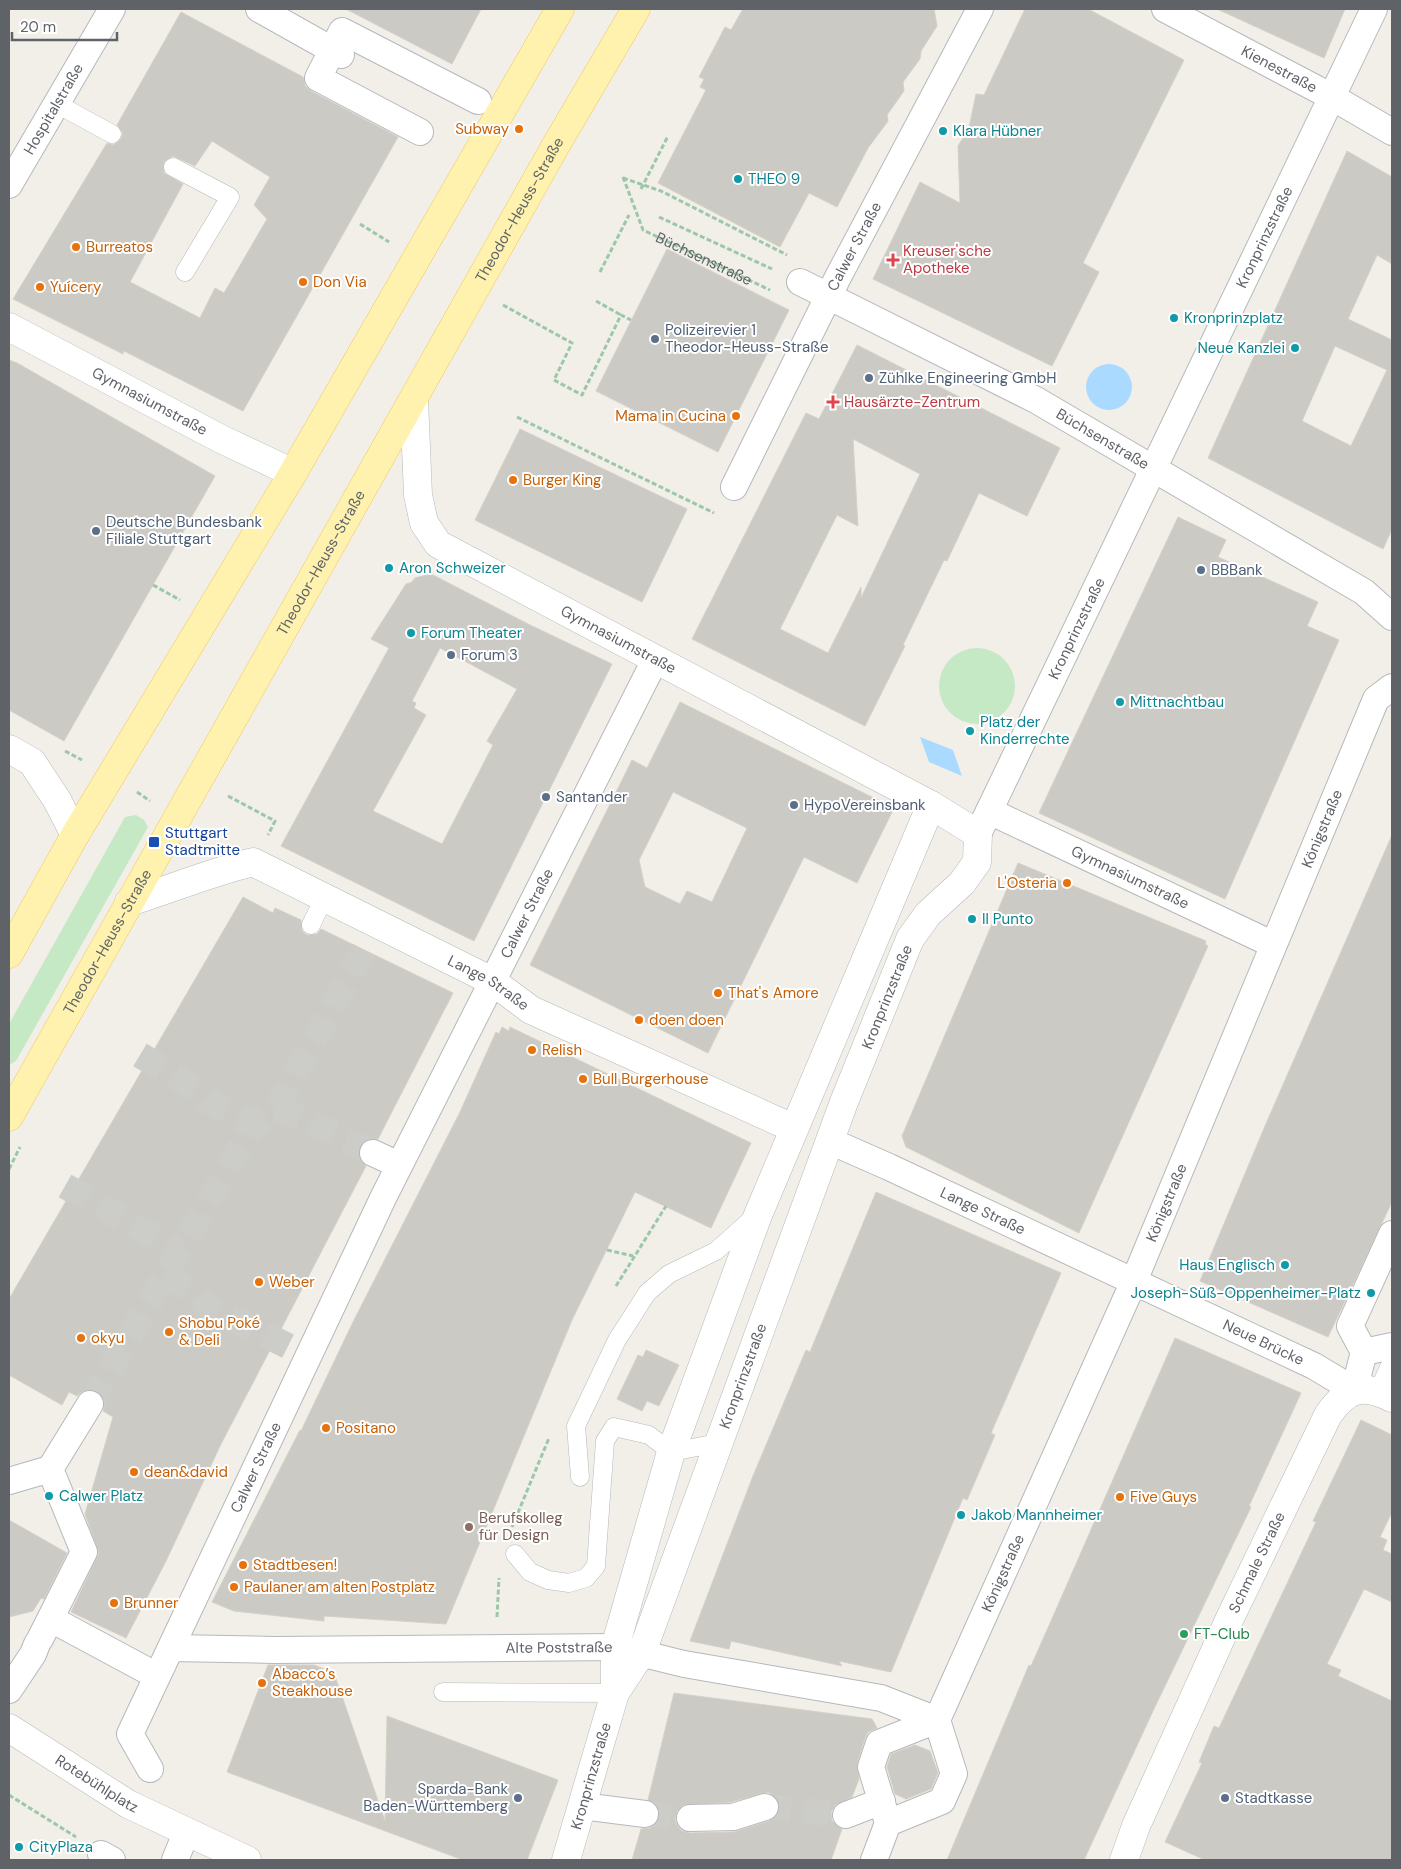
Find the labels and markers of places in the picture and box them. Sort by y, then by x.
place label: Subway [455,119,510,139]
place label: Klara Hübner [953,121,1042,141]
marker: Subway [513,123,525,135]
marker: Klara Hübner [937,125,949,137]
place label: THEO 9 [748,169,800,189]
marker: THEO 9 [732,173,744,185]
place label: Burreatos [86,237,153,257]
marker: Burreatos [70,241,82,253]
place label: Kreuser'sche Apotheke [903,241,991,278]
marker: Kreuser'sche Apotheke [887,254,899,266]
place label: Don Via [313,272,367,292]
marker: Don Via [297,276,309,288]
place label: Yuícery [50,277,102,297]
marker: Yuícery [34,281,46,293]
place label: Kronprinzplatz [1184,308,1283,328]
marker: Kronprinzplatz [1168,312,1180,324]
place label: Polizeirevier 1 Theodor-Heuss-Straße [665,320,828,357]
marker: Polizeirevier 1 Theodor-Heuss-Straße [649,333,661,345]
place label: Neue Kanzlei [1197,338,1285,358]
marker: Neue Kanzlei [1289,342,1301,354]
place label: Zühlke Engineering GmbH [879,368,1056,388]
marker: Zühlke Engineering GmbH [863,372,875,384]
place label: Hausärzte-Zentrum [844,392,980,412]
marker: Hausärzte-Zentrum [826,395,840,409]
place label: Mama in Cucina [615,406,726,426]
marker: Mama in Cucina [730,410,742,422]
place label: Burger King [523,470,601,490]
marker: Burger King [507,474,519,486]
place label: Deutsche Bundesbank Filiale Stuttgart [106,512,262,549]
marker: Deutsche Bundesbank Filiale Stuttgart [90,525,102,537]
place label: Aron Schweizer [399,558,506,578]
place label: BBBank [1211,560,1263,580]
marker: Aron Schweizer [383,562,395,574]
marker: BBBank [1195,564,1207,576]
place label: Forum Theater [421,623,523,643]
marker: Forum Theater [405,627,417,639]
place label: Forum 3 [461,645,518,665]
marker: Forum 3 [445,649,457,661]
place label: Mittnachtbau [1130,692,1224,712]
marker: Mittnachtbau [1114,696,1126,708]
place label: Platz der Kinderrechte [980,712,1070,749]
marker: Platz der Kinderrechte [964,725,976,737]
place label: Santander [556,787,628,807]
marker: Santander [540,791,552,803]
place label: HypoVereinsbank [804,795,926,815]
marker: HypoVereinsbank [788,799,800,811]
place label: Stuttgart Stadtmitte [165,823,240,860]
marker: Stuttgart Stadtmitte [147,835,161,849]
place label: L'Osteria [997,873,1057,893]
marker: L'Osteria [1061,877,1073,889]
place label: Il Punto [982,909,1033,929]
marker: Il Punto [966,913,978,925]
place label: That's Amore [728,983,819,1003]
marker: That's Amore [712,987,724,999]
place label: doen doen [649,1010,724,1030]
marker: doen doen [633,1014,645,1026]
place label: Relish [542,1040,582,1060]
marker: Relish [526,1044,538,1056]
place label: Bull Burgerhouse [593,1069,709,1089]
marker: Bull Burgerhouse [577,1073,589,1085]
place label: Haus Englisch [1179,1255,1275,1275]
marker: Haus Englisch [1279,1259,1291,1271]
place label: Weber [269,1272,315,1292]
marker: Weber [253,1276,265,1288]
place label: Joseph-Süß-Oppenheimer-Platz [1131,1283,1361,1303]
marker: Joseph-Süß-Oppenheimer-Platz [1365,1287,1377,1299]
place label: Shobu Poké & Deli [179,1313,260,1350]
marker: Shobu Poké & Deli [163,1326,175,1338]
place label: okyu [91,1328,124,1348]
marker: okyu [75,1332,87,1344]
place label: Positano [336,1418,396,1438]
marker: Positano [320,1422,332,1434]
place label: dean&david [144,1462,228,1482]
marker: dean&david [128,1466,140,1478]
place label: Calwer Platz [59,1486,143,1506]
place label: Five Guys [1130,1487,1197,1507]
marker: Calwer Platz [43,1490,55,1502]
marker: Five Guys [1114,1491,1126,1503]
place label: Jakob Mannheimer [971,1505,1103,1525]
place label: Berufskolleg für Design [479,1508,563,1545]
marker: Jakob Mannheimer [955,1509,967,1521]
marker: Berufskolleg für Design [463,1521,475,1533]
place label: Stadtbesen! [253,1555,337,1575]
marker: Stadtbesen! [237,1559,249,1571]
place label: Paulaner am alten Postplatz [244,1577,435,1597]
marker: Paulaner am alten Postplatz [228,1581,240,1593]
place label: Brunner [124,1593,179,1613]
marker: Brunner [108,1597,120,1609]
place label: FT-Club [1194,1624,1250,1644]
marker: FT-Club [1178,1628,1190,1640]
place label: Abacco’s Steakhouse [272,1664,353,1701]
marker: Abacco’s Steakhouse [256,1677,268,1689]
place label: Sparda-Bank Baden-Württemberg [363,1779,508,1816]
place label: Stadtkasse [1235,1788,1312,1808]
marker: Sparda-Bank Baden-Württemberg [512,1792,524,1804]
marker: Stadtkasse [1219,1792,1231,1804]
place label: CityPlaza [29,1837,93,1857]
marker: CityPlaza [13,1841,25,1853]

